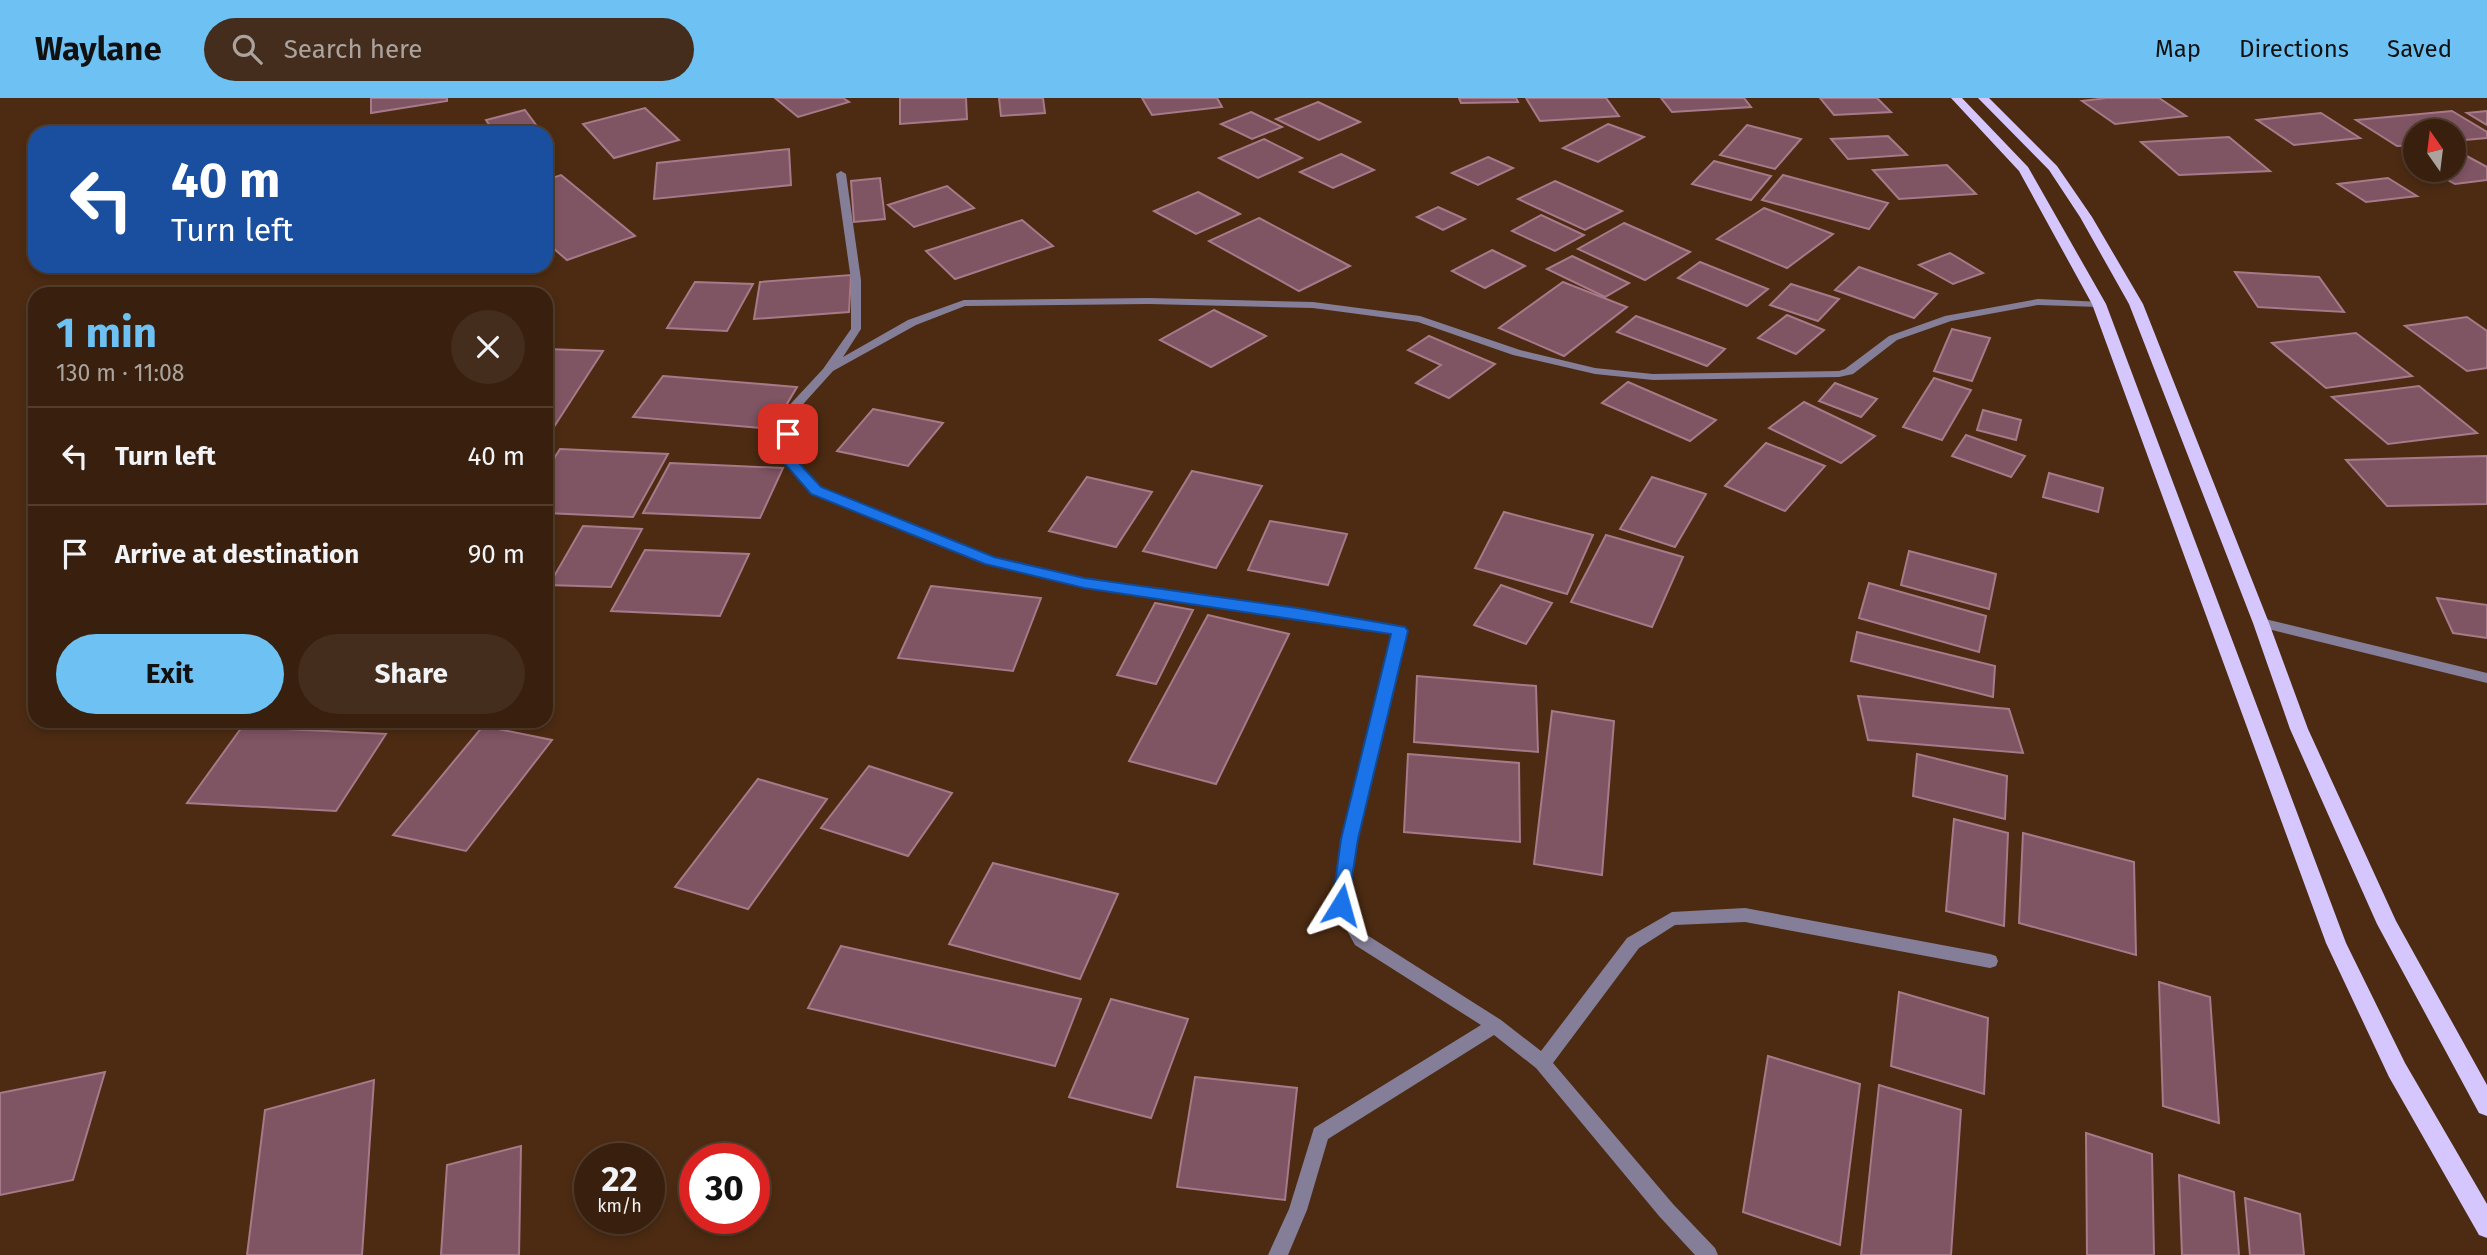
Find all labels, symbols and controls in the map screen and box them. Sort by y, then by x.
search box [204,18,694,81]
text: Waylane [35,29,162,69]
icon: search [228,30,266,68]
text: Search here [284,34,423,65]
text: Map [2155,35,2201,63]
text: Directions [2239,35,2349,63]
text: Saved [2387,35,2452,63]
north arrow [2403,119,2466,182]
map controls [2403,119,2466,182]
text: 40 m [171,151,280,210]
icon: left [56,154,147,245]
text: Turn left [171,211,293,249]
text: 1 min [56,308,157,358]
button: close [451,310,525,384]
text: 130 m · 11:08 [56,359,184,387]
pin [758,404,818,464]
icon: arrive [769,415,807,453]
icon: left [56,437,94,475]
text: Turn left [115,441,216,472]
text: 40 m [467,441,525,472]
icon: arrive [56,535,94,573]
text: Arrive at destination [115,539,359,570]
text: 90 m [468,539,525,570]
button: Exit [56,634,284,714]
button: Share [298,634,525,714]
position arrow [1304,868,1378,942]
speed limit sign: 30 [679,1143,770,1234]
text: 22 [601,1158,638,1200]
text: km/h [597,1195,642,1217]

